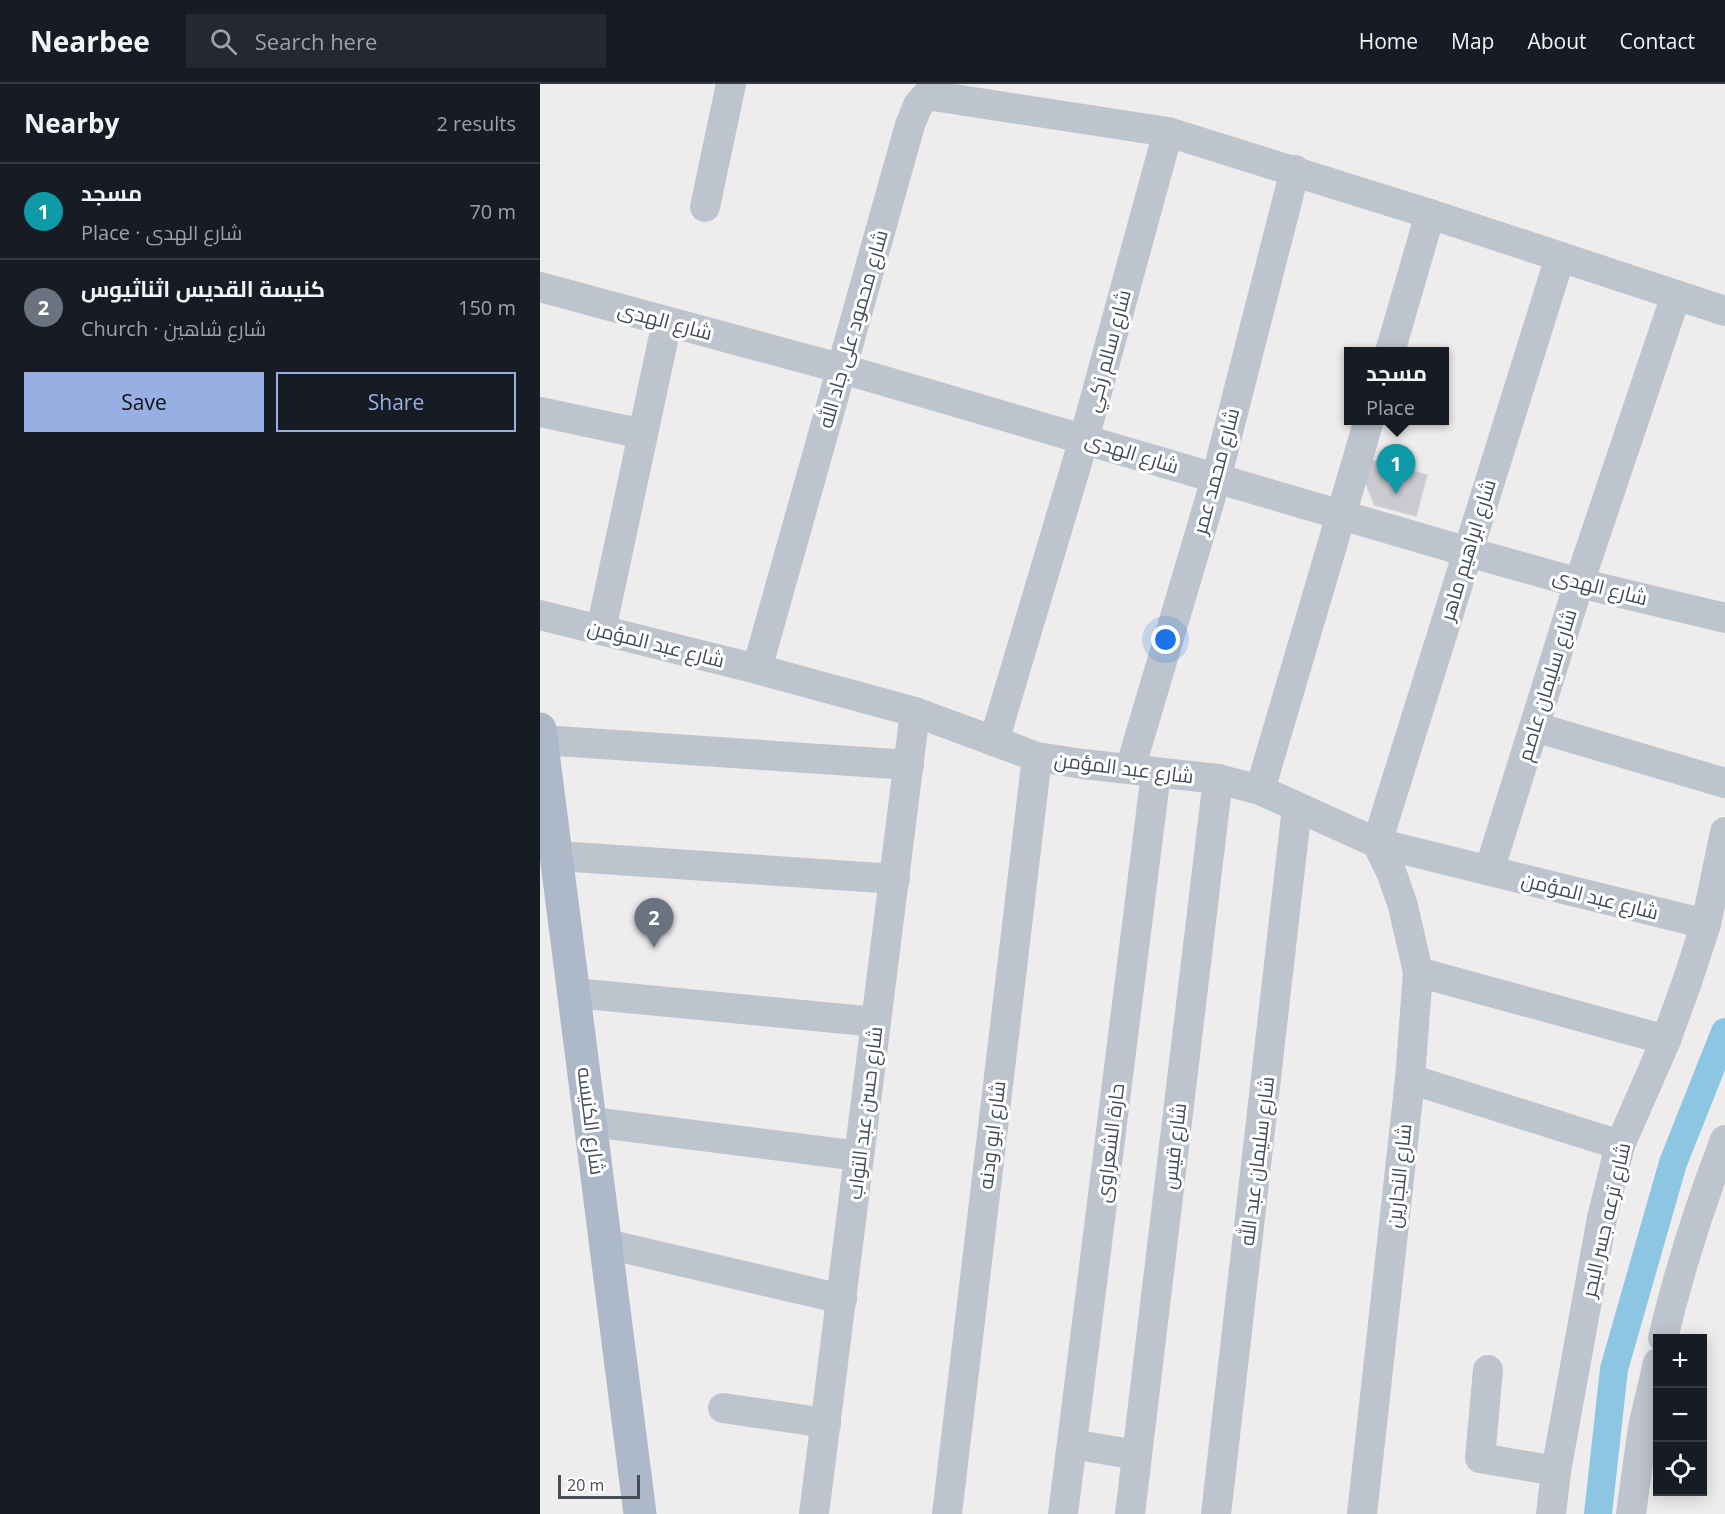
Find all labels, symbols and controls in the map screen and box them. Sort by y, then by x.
search box [186,14,606,68]
text: Nearbee [30,22,150,60]
icon: search [207,25,240,58]
text: Search here [255,26,377,56]
text: Home [1359,27,1418,55]
text: Map [1451,27,1494,55]
text: About [1527,27,1587,55]
text: Contact [1620,27,1695,55]
text: Nearby [24,105,119,141]
text: 2 results [436,110,516,137]
text: مسجد [81,177,142,207]
text: 1 [38,198,49,225]
text: 70 m [469,198,516,225]
text: Place · شارع الهدى [81,219,242,246]
street label: شارع محمود على جاد الله [811,227,895,431]
text: كنيسة القديس اثناثيوس [81,273,325,303]
street label: شارع سالم زكي [1078,287,1140,416]
text: 2 [38,294,49,321]
text: 150 m [458,294,516,321]
street label: شارع الهدى [615,295,715,347]
text: Church · شارع شاهين [81,315,266,342]
popup [1344,347,1449,425]
text: مسجد [1366,357,1427,387]
button: Save [24,372,264,432]
button: Share [276,372,516,432]
text: Place [1366,394,1415,421]
street label: شارع محمد عمر [1185,405,1246,538]
street label: شارع الهدى [1082,425,1182,481]
pin: 1 [1376,444,1416,494]
street label: شارع ابراهيم ماهر [1433,476,1503,625]
street label: شارع الهدى [1550,562,1650,612]
street label: شارع سليمان عاصم [1511,605,1583,765]
street label: شارع عبد المؤمن [585,613,727,675]
your location [1151,625,1180,654]
street label: شارع عبد المؤمن [1053,746,1195,790]
street label: شارع عبد المؤمن [1519,865,1661,927]
pin: 2 [634,898,674,948]
street label: شارع حسن عبد التواب [840,1025,890,1201]
street label: شارع الكنيسه [570,1065,612,1177]
street label: شارع سليمان عبد الله [1233,1075,1281,1247]
street label: شارع ابو ودنه [971,1079,1013,1191]
street label: حارة الشعراوى [1089,1082,1130,1204]
street label: شارع قيس [1155,1101,1193,1191]
street label: شارع النجارين [1380,1122,1418,1230]
street label: شارع ترعه جسر البحر [1574,1140,1637,1301]
map controls [1653,1334,1707,1496]
button: + [1653,1334,1707,1388]
button: − [1653,1388,1707,1442]
button: locate [1653,1442,1707,1496]
scale bar [558,1472,640,1500]
text: 20 m [567,1474,604,1496]

